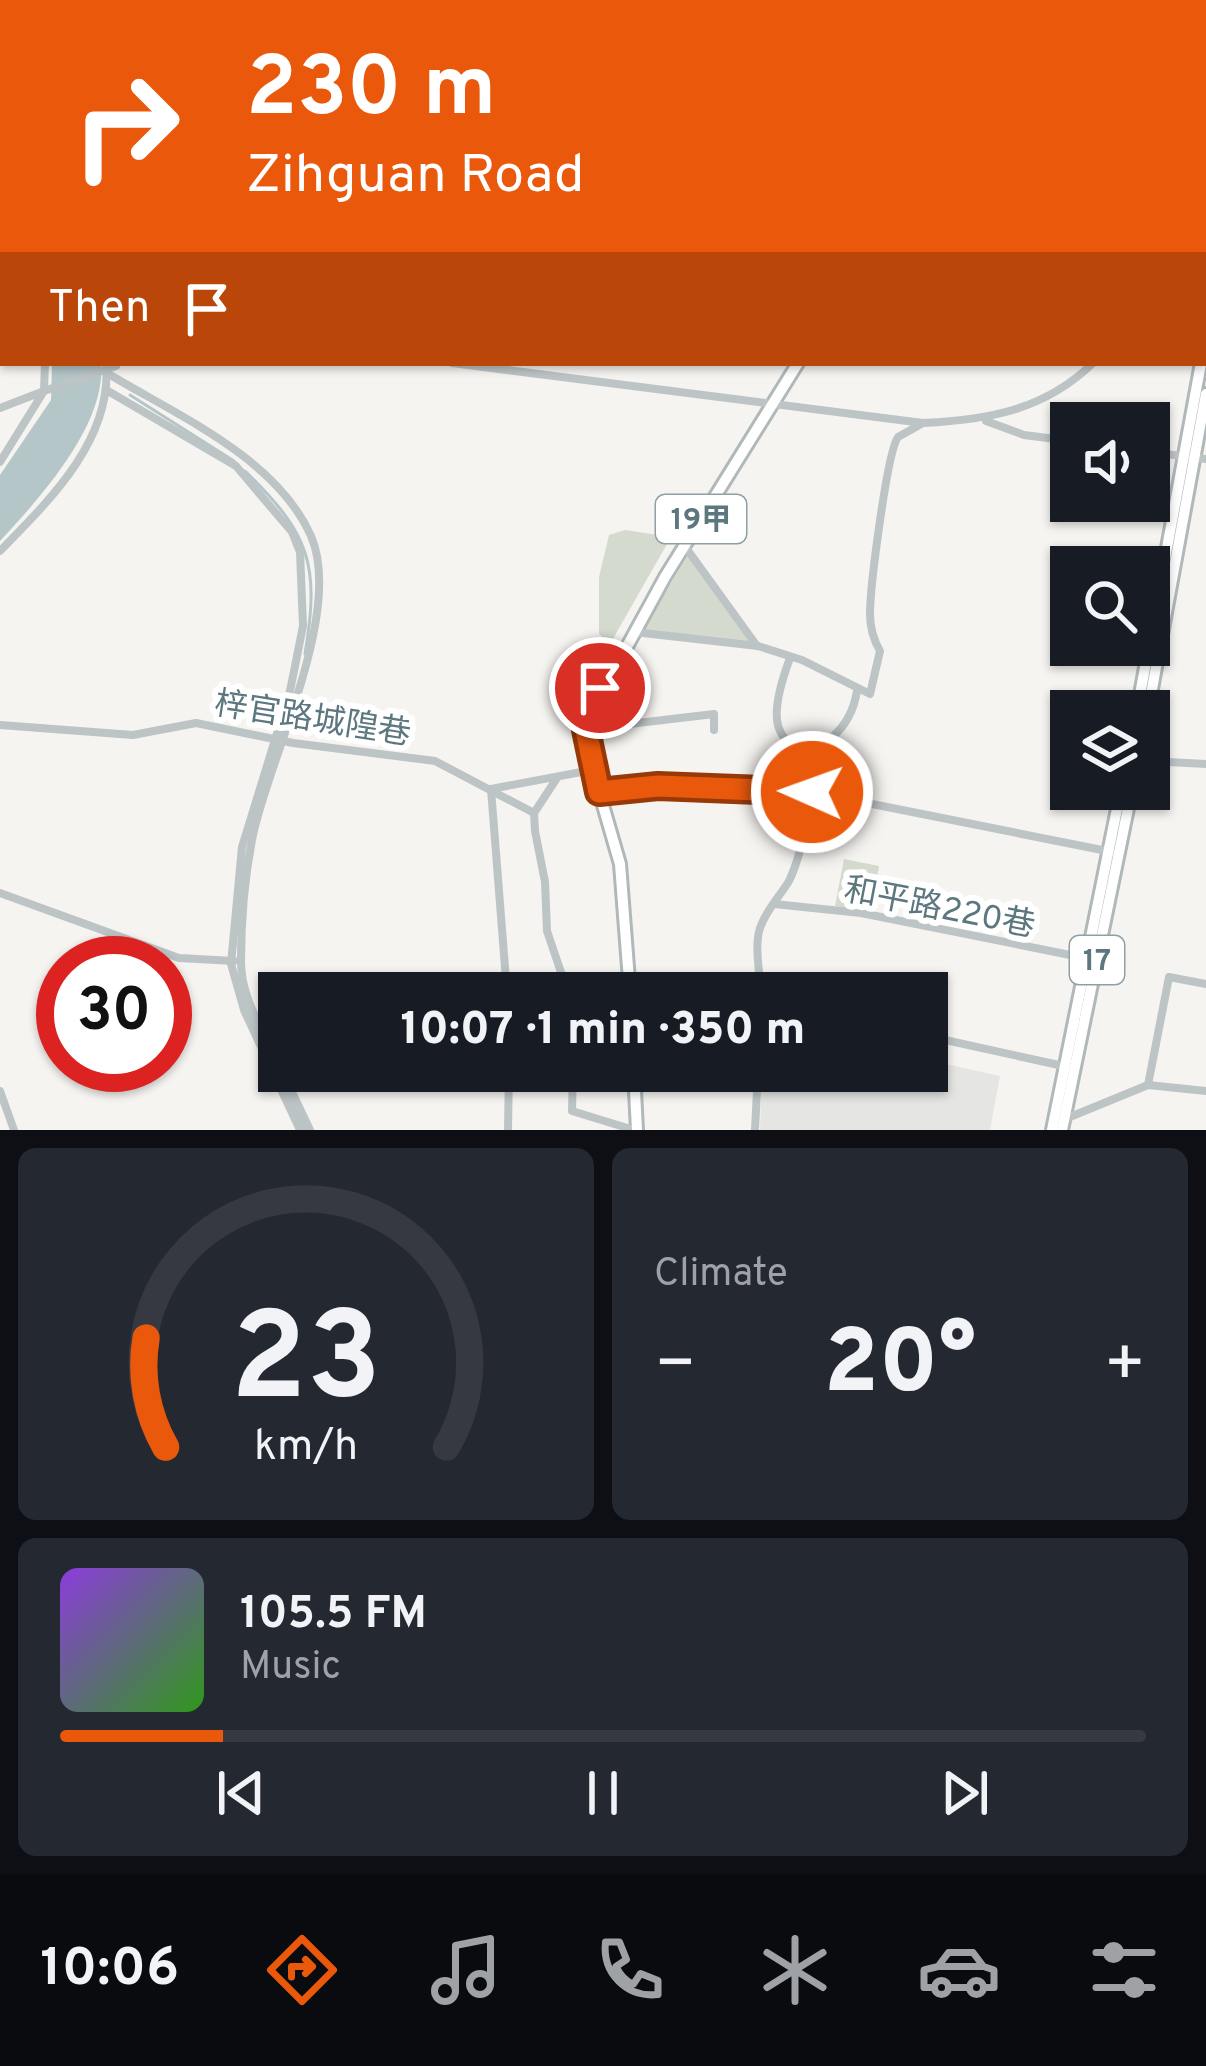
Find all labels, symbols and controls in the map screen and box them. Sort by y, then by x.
text: 230 m [246,39,496,145]
icon: right [48,48,204,204]
text: Zihguan Road [246,143,584,212]
icon: arrive [174,276,240,342]
text: Then [48,281,150,338]
map controls [1050,402,1170,810]
button: sound [1050,402,1170,522]
road number: 19甲 [656,495,746,543]
button: search [1050,546,1170,666]
pin [549,637,651,739]
icon: arrive [567,655,633,721]
street label: 梓官路城隍巷 [211,685,413,757]
button: layers [1050,690,1170,810]
position arrow [749,729,875,855]
street label: 和平路220巷 [840,871,1038,949]
speed limit sign: 30 [36,936,192,1092]
road number: 17 [1070,936,1124,984]
text: 10:07 · 1 min · 350 m [401,1003,805,1060]
text: Climate [654,1251,788,1300]
text: 23 [230,1286,382,1444]
text: 20° [824,1311,976,1424]
text: − [654,1326,697,1409]
text: + [1103,1326,1146,1409]
text: km/h [254,1421,358,1475]
text: 105.5 FM [240,1587,427,1644]
text: Music [240,1644,341,1693]
icon: previous [208,1760,274,1826]
icon: pause [570,1760,636,1826]
icon: next [932,1760,998,1826]
icon: directions [260,1928,344,2012]
icon: music [424,1928,508,2012]
icon: phone [588,1928,672,2012]
icon: climate [753,1928,837,2012]
icon: car [917,1928,1001,2012]
icon: filters [1082,1928,1166,2012]
text: 10:06 [40,1936,179,2005]

